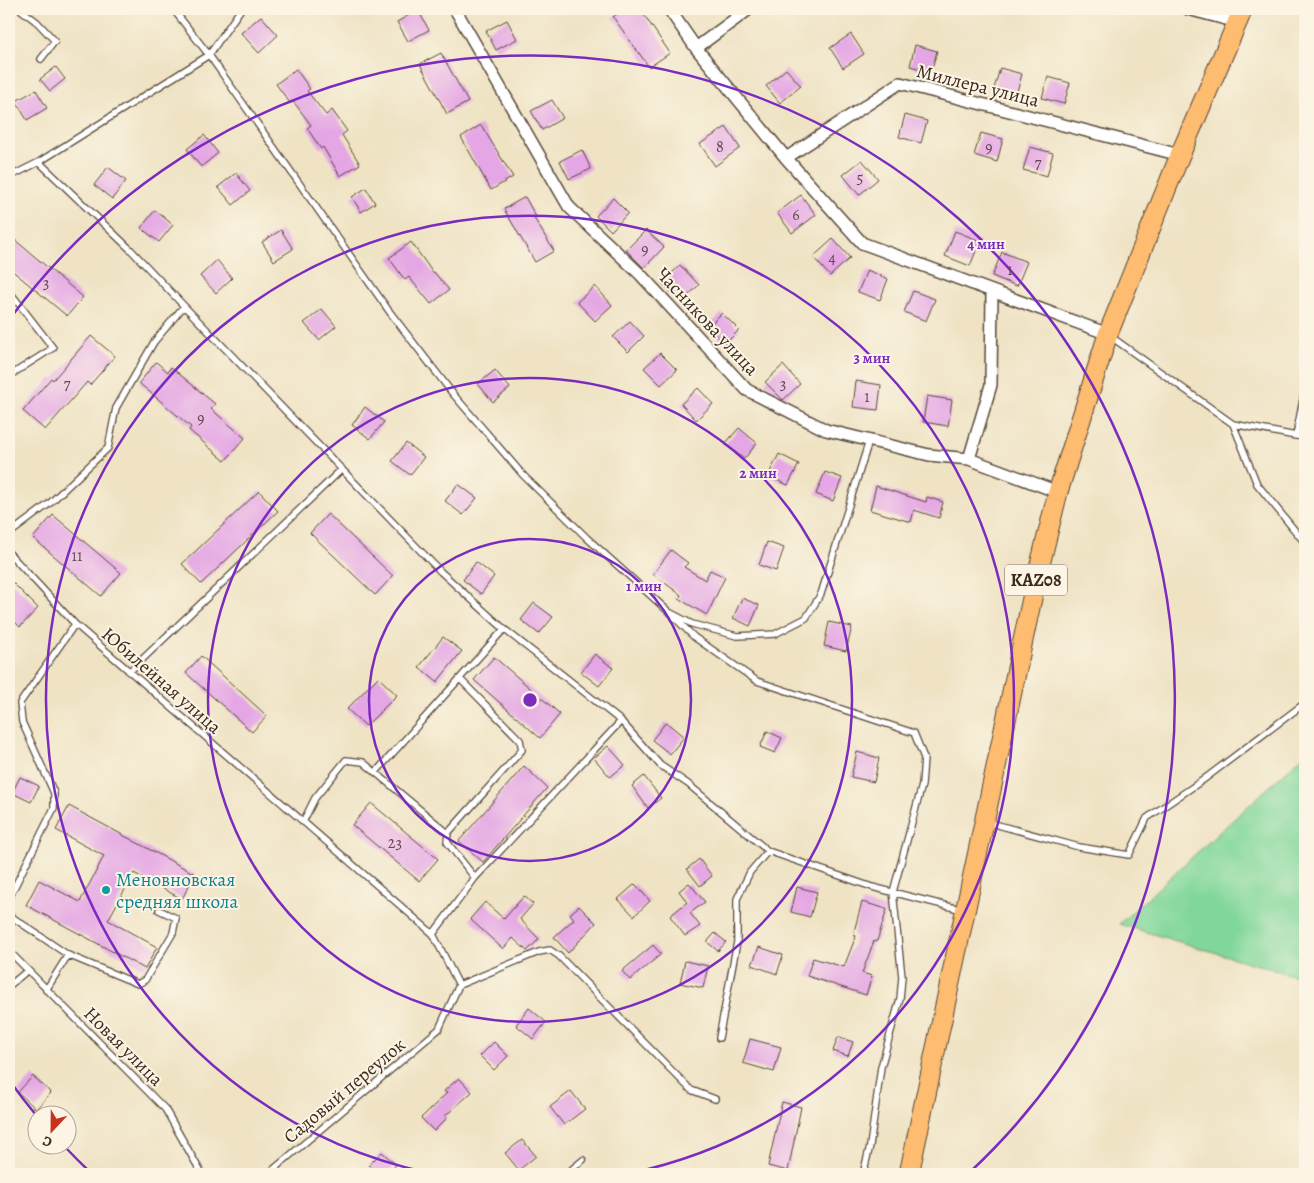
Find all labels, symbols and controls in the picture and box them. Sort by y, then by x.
street label: Миллера улица [914,58,1042,114]
house number: 8 [716,136,724,158]
house number: 9 [985,137,993,159]
house number: 7 [1035,152,1042,174]
house number: 5 [857,167,864,189]
house number: 6 [792,204,800,226]
text: 4 мин [967,234,1005,254]
house number: 9 [641,239,649,261]
house number: 4 [828,247,836,269]
house number: 1 [1007,259,1013,281]
street label: Часникова улица [650,262,764,382]
house number: 3 [43,272,49,294]
text: 3 мин [854,348,891,368]
house number: 7 [64,373,71,395]
house number: 3 [780,373,786,395]
house number: 1 [864,386,870,408]
house number: 9 [197,408,205,430]
text: 2 мин [739,463,777,483]
house number: 11 [72,545,83,567]
road number: KAZ08 [1005,564,1067,596]
text: 1 мин [626,576,662,596]
street label: Юбилейная улица [96,622,227,740]
centre of rings [521,691,539,709]
house number: 23 [388,832,402,854]
place label: Меновновская средняя школа [116,867,238,915]
marker: Меновновская средняя школа [100,884,112,896]
street label: Новая улица [78,1001,169,1092]
street label: Садовый переулок [278,1032,411,1150]
north arrow [28,1106,78,1156]
text: С [39,1131,55,1152]

